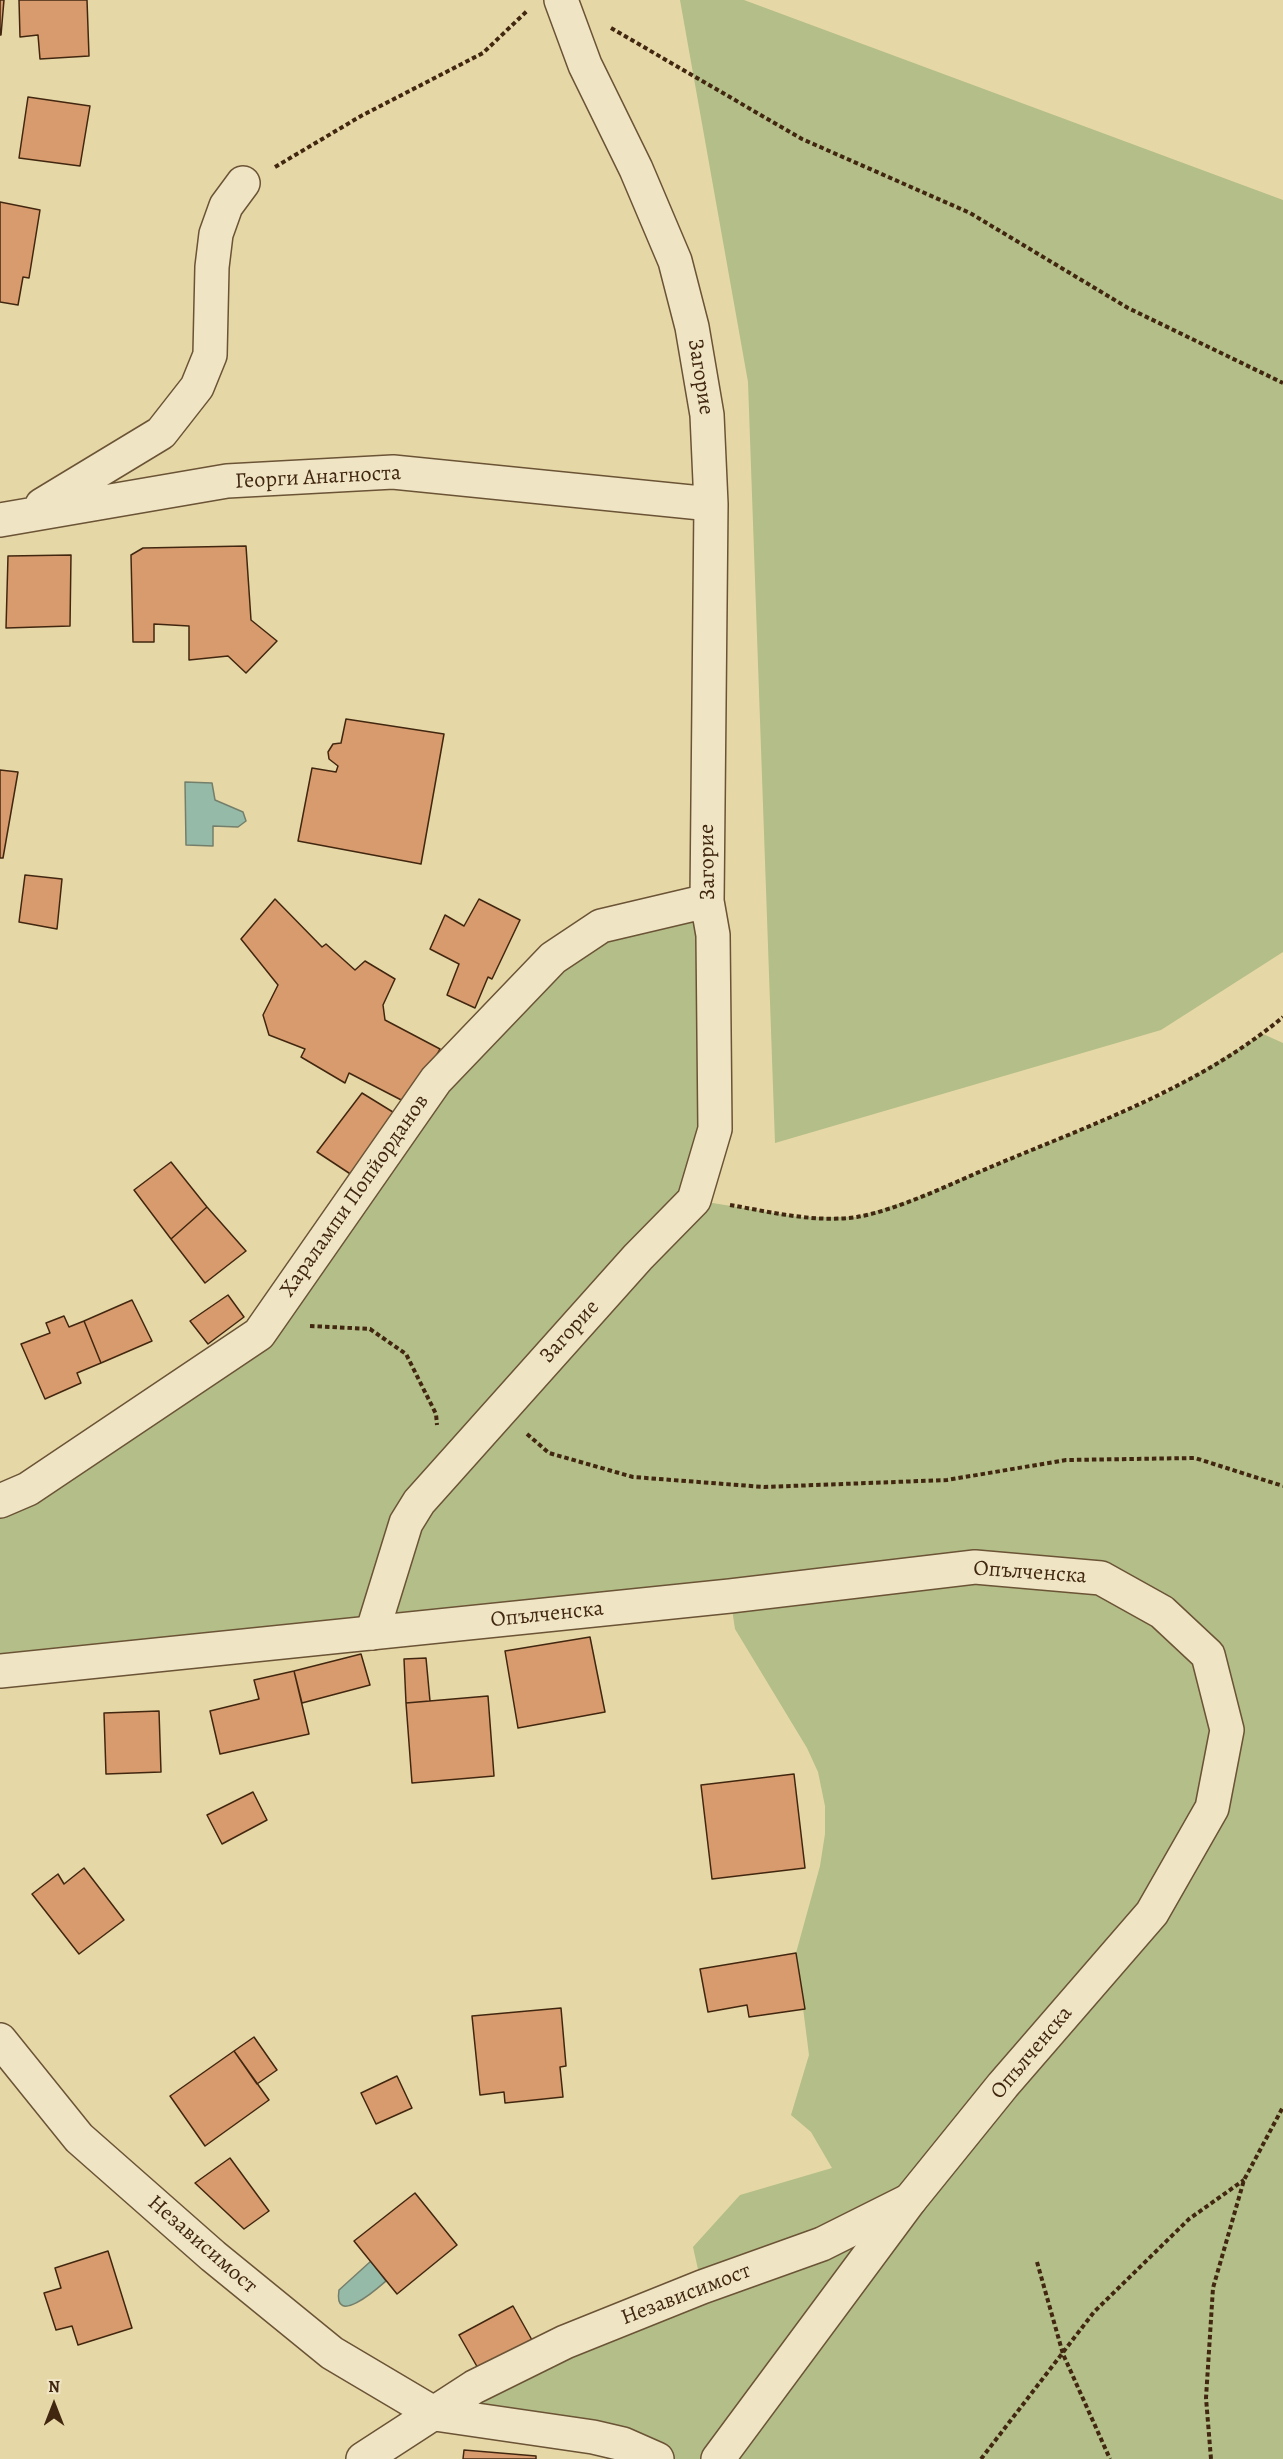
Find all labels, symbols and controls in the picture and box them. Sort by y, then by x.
street label: Загорие [681,337,719,417]
street label: Георги Анагноста [234,460,402,496]
street label: Загорие [694,823,722,901]
street label: Харалампи Попйорданов [275,1090,435,1302]
street label: Загорие [535,1295,605,1369]
street label: Опълченска [972,1556,1088,1590]
street label: Опълченска [489,1596,605,1634]
street label: Опълченска [985,2001,1079,2105]
street label: Независимост [142,2190,262,2300]
street label: Независимост [617,2258,755,2332]
north arrow [24,2375,84,2435]
text: N [48,2376,60,2398]

